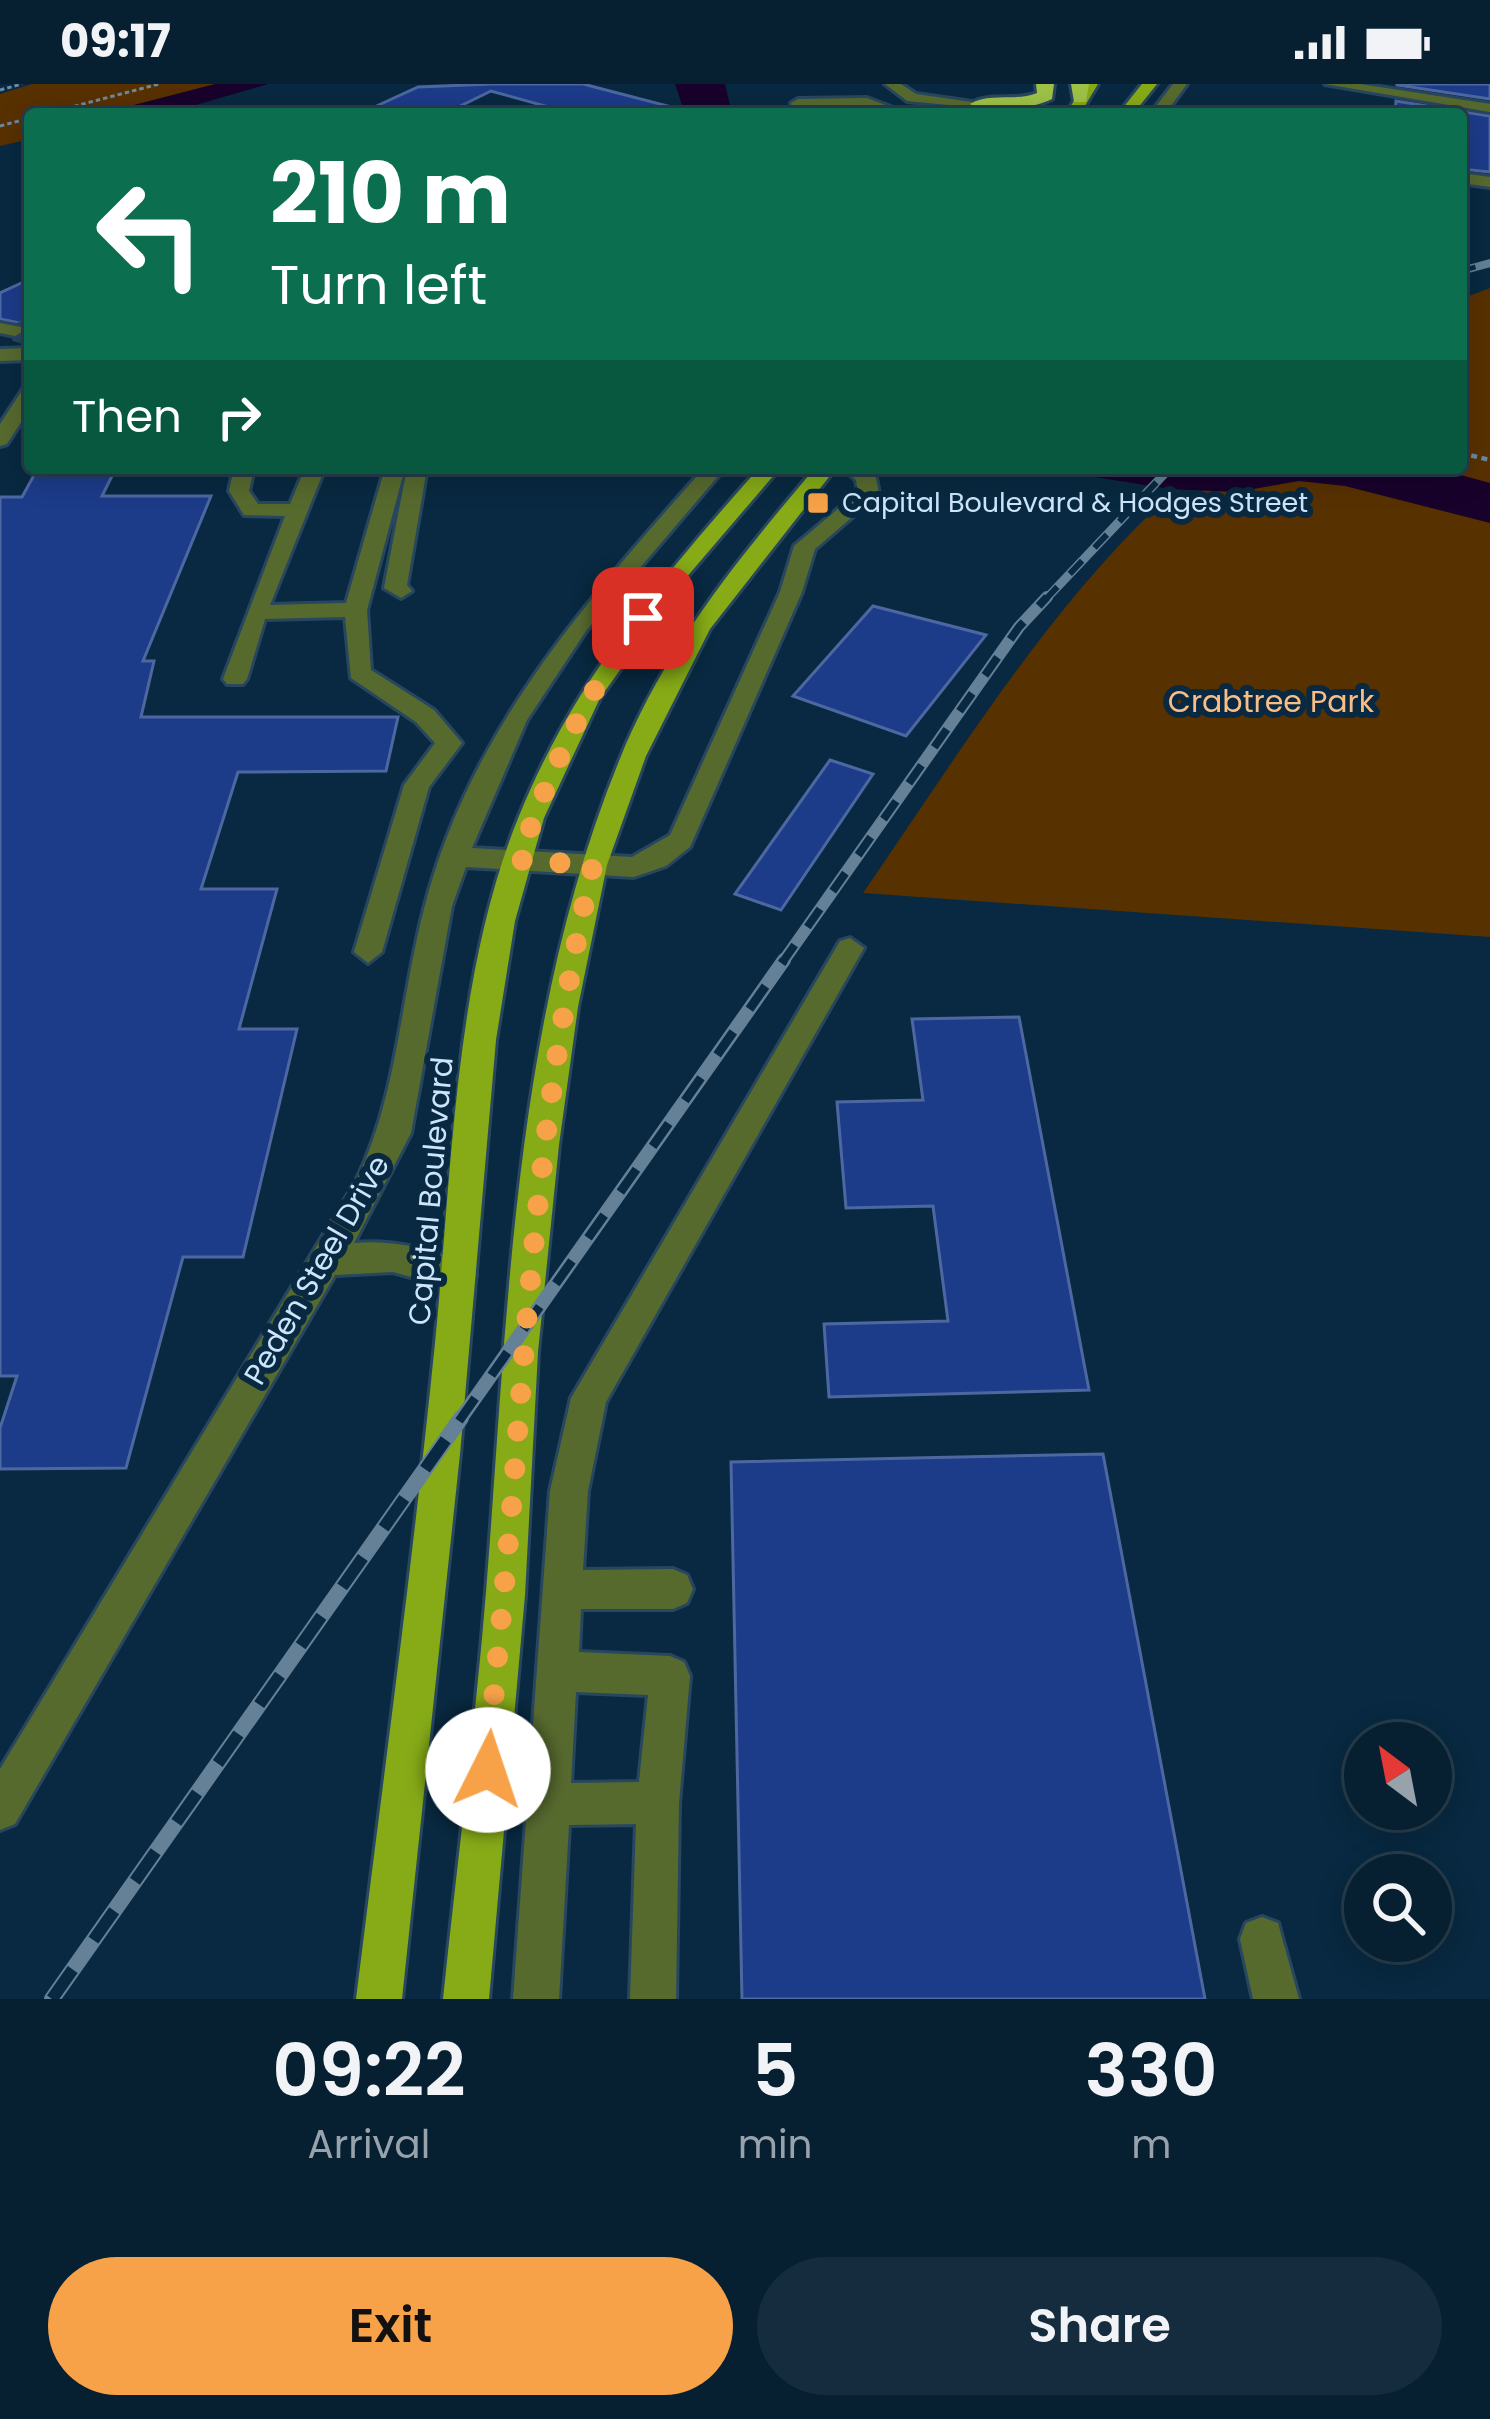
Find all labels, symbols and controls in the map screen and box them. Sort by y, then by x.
text: 09:17 [60,10,171,73]
text: 210 m [270,135,511,252]
icon: left [72,156,228,312]
text: Turn left [270,247,487,323]
icon: right [206,384,272,450]
text: Then [72,385,182,448]
place label: Capital Boulevard & Hodges Street [842,484,1308,521]
marker: Capital Boulevard & Hodges Street [805,490,831,516]
pin [592,567,694,669]
icon: arrive [610,585,676,651]
park label: Crabtree Park [1168,680,1375,723]
street label: Capital Boulevard [397,1055,464,1327]
street label: Peden Steel Drive [233,1147,400,1392]
position arrow [425,1707,551,1833]
north arrow [1344,1722,1452,1830]
map controls [1344,1722,1452,1962]
button: search [1344,1854,1452,1962]
text: 09:22 [272,2020,466,2121]
text: 5 [752,2020,798,2121]
text: 330 [1085,2020,1218,2121]
text: Arrival [308,2117,430,2172]
text: min [738,2117,813,2172]
text: m [1131,2117,1171,2172]
button: Exit [48,2257,733,2395]
button: Share [757,2257,1442,2395]

